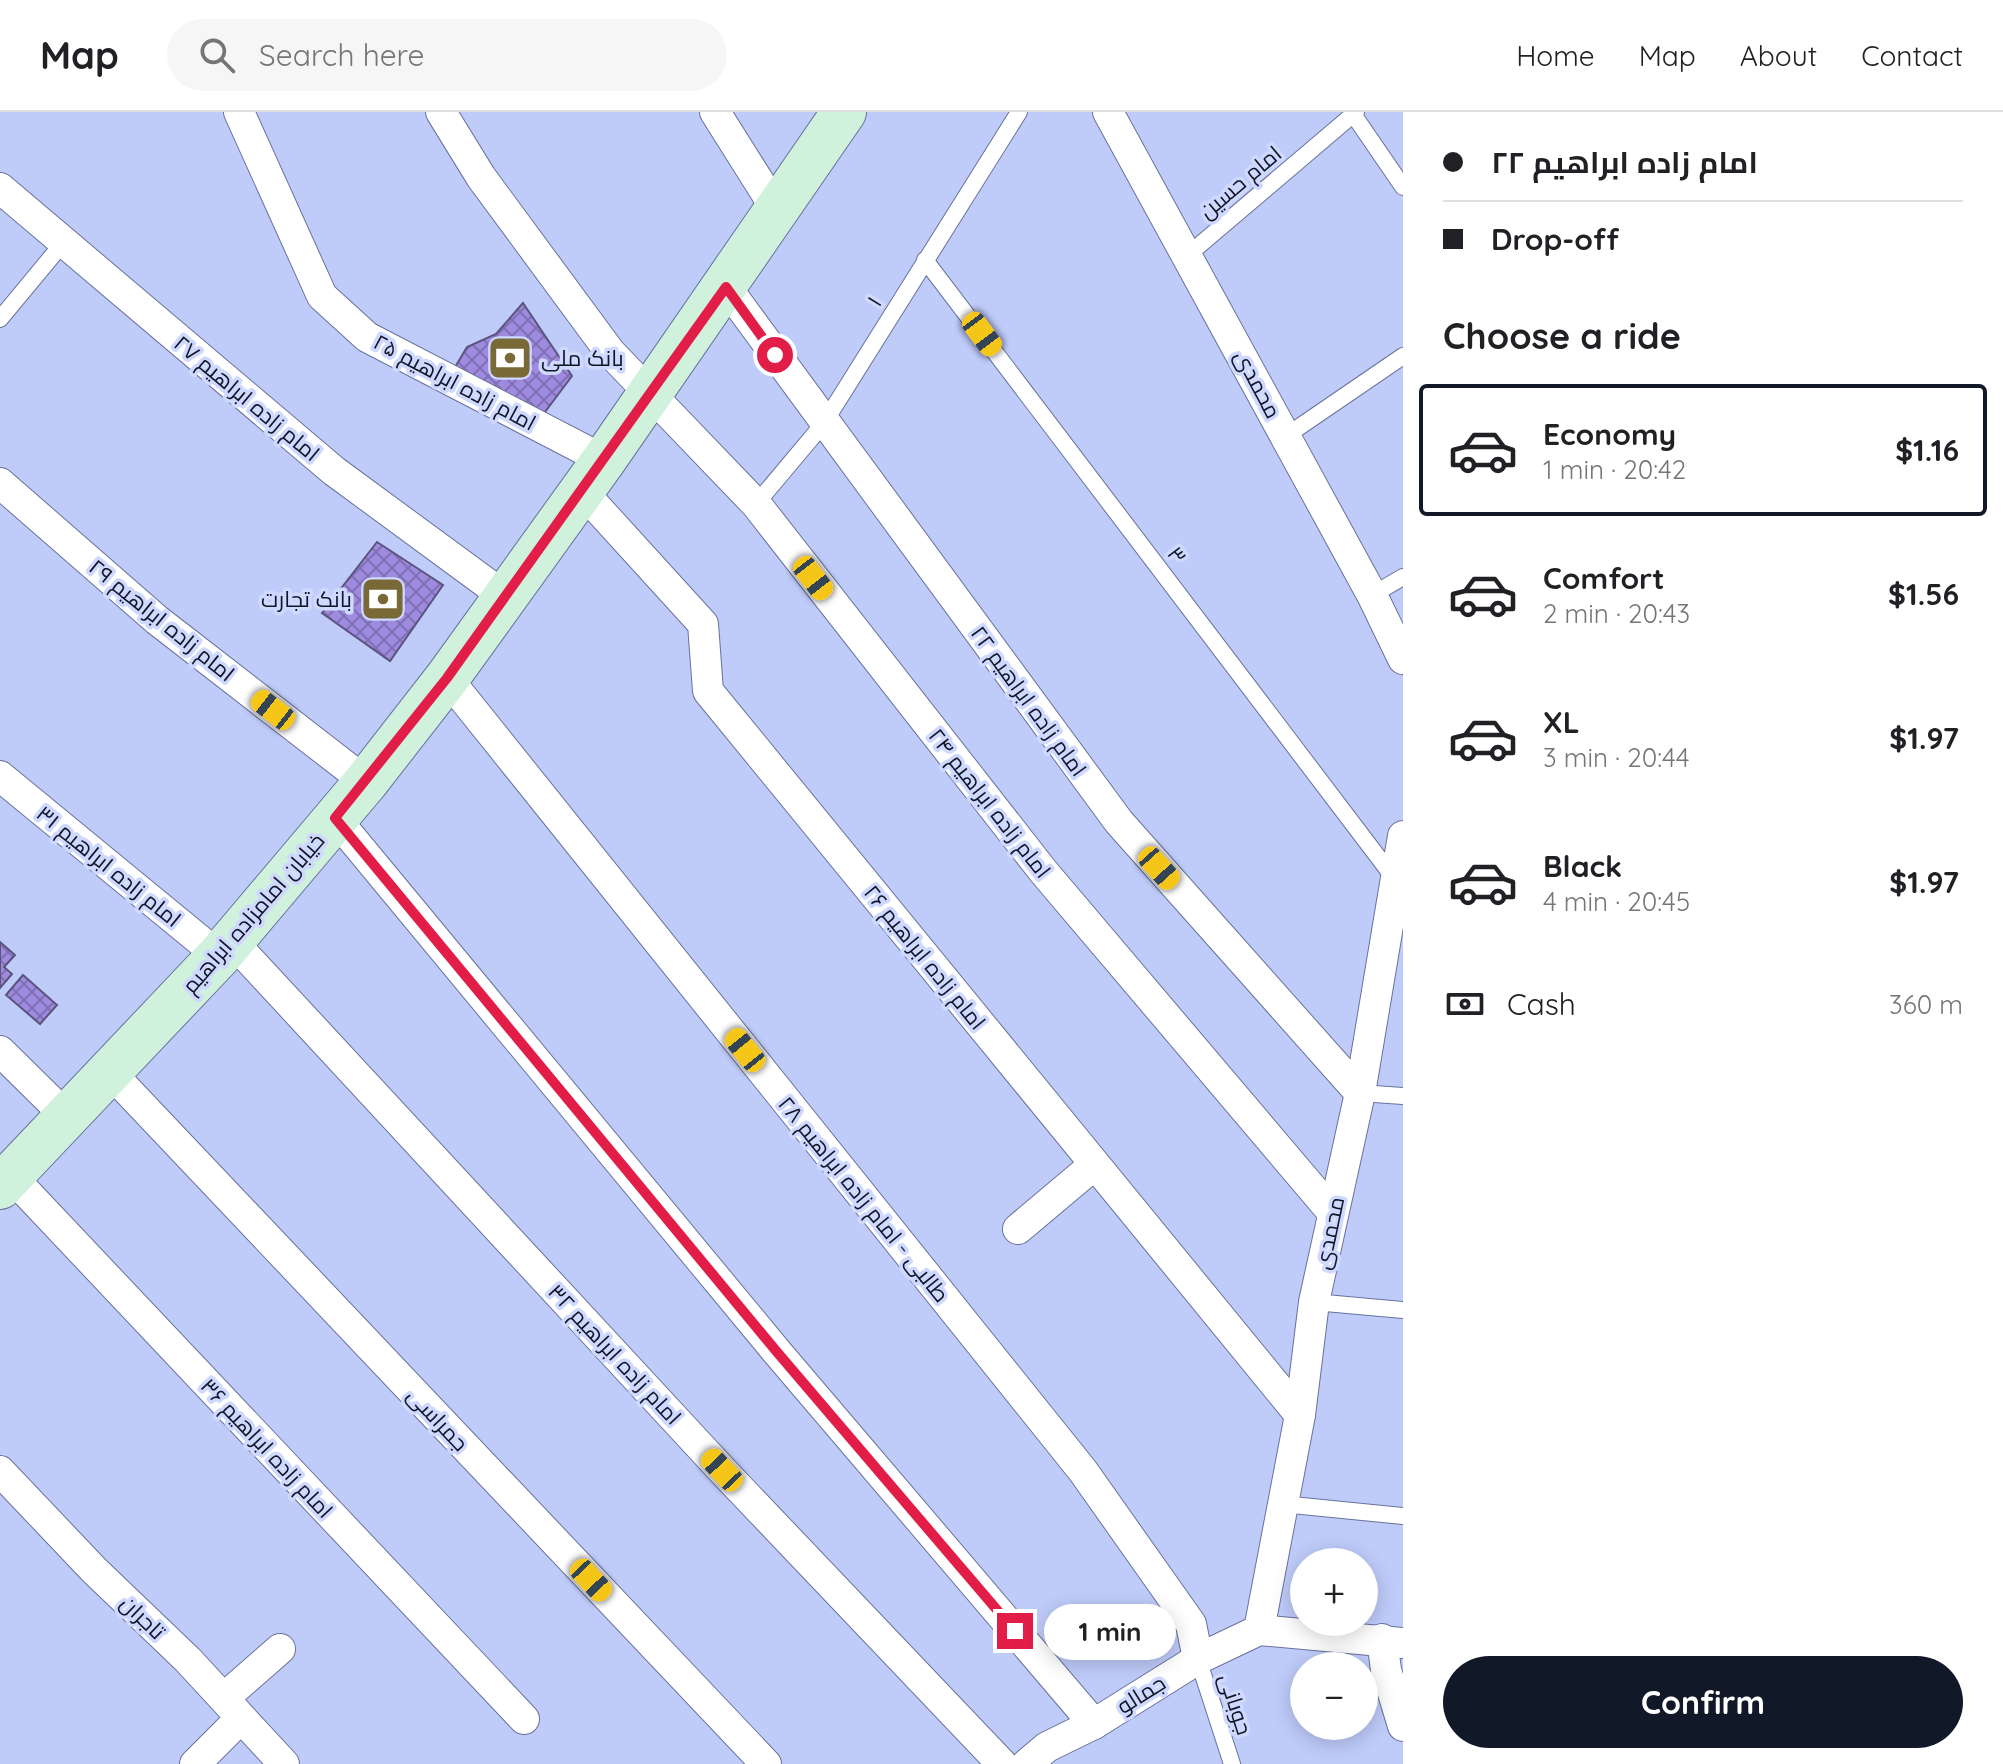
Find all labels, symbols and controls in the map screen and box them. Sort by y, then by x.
search box [167,19,727,91]
text: Map [40,31,119,79]
icon: search [195,33,239,77]
text: Search here [259,36,424,74]
text: Home [1516,38,1595,73]
text: Map [1639,38,1696,73]
text: About [1740,38,1817,73]
text: Contact [1861,38,1963,73]
street label: امام حسین [1193,139,1288,226]
text: امام زاده ابراهیم ۲۲ [1491,143,1758,181]
text: Drop-off [1491,220,1619,258]
street label: ۱ [860,291,888,311]
car [958,308,1006,360]
text: Choose a ride [1443,313,1681,358]
street label: امام زاده ابراهیم ۲۵ [368,327,541,438]
street label: امام زاده ابراهیم ۲۷ [167,329,326,469]
bank icon: بانک ملی [486,334,534,382]
route start [757,337,793,373]
place label: بانک ملی [541,344,624,372]
street label: محمدی [1228,345,1288,423]
icon: car [1447,414,1519,486]
text: Economy [1543,415,1676,453]
text: $1.16 [1895,431,1959,469]
text: 1 min · 20:42 [1543,453,1686,486]
street label: ۳ [1161,541,1193,569]
car [789,552,837,604]
street label: امام زاده ابراهیم ۲۹ [82,553,240,689]
icon: car [1447,558,1519,630]
text: Comfort [1543,559,1664,597]
bank icon: بانک تجارت [359,575,407,623]
text: $1.56 [1888,575,1959,613]
place label: بانک تجارت [261,585,352,613]
text: 2 min · 20:43 [1543,597,1690,630]
street label: امام زاده ابراهیم ۲۲ [963,620,1093,783]
car [247,686,299,734]
icon: car [1447,702,1519,774]
text: XL [1543,703,1580,741]
text: $1.97 [1889,719,1959,757]
street label: امام زاده ابراهیم ۲۴ [921,722,1057,885]
text: 3 min · 20:44 [1543,741,1689,774]
street label: امام زاده ابراهیم ۳۱ [30,799,187,934]
street label: خیابان امامزاده ابراهیم [176,827,332,1000]
car [1134,842,1184,894]
icon: car [1447,846,1519,918]
text: Black [1543,847,1622,885]
text: $1.97 [1889,863,1959,901]
street label: امام زاده ابراهیم ۲۶ [856,879,992,1036]
text: 4 min · 20:45 [1543,885,1690,918]
icon: cash [1443,982,1487,1026]
text: Cash [1507,985,1576,1023]
text: 360 m [1889,988,1963,1021]
car [721,1024,769,1076]
street label: طالبی - امام زاده ابراهیم ۲۸ [771,1090,956,1309]
street label: محمدی [1308,1194,1350,1272]
street label: امام زاده ابراهیم ۳۲ [541,1278,688,1432]
street label: امام زاده ابراهیم ۳۶ [193,1372,339,1525]
street label: جمراسی [401,1381,475,1457]
car [697,1444,747,1496]
map controls [1290,1548,1378,1740]
button: + [1290,1548,1378,1636]
car [566,1554,616,1606]
street label: تاجران [115,1589,171,1645]
callout: 1 min [1043,1603,1175,1659]
route end [997,1613,1033,1649]
text: 1 min [1079,1615,1142,1648]
button: − [1290,1652,1378,1740]
button: Confirm [1443,1656,1963,1748]
street label: جمالو [1111,1668,1171,1720]
street label: جوبانی [1213,1670,1259,1738]

